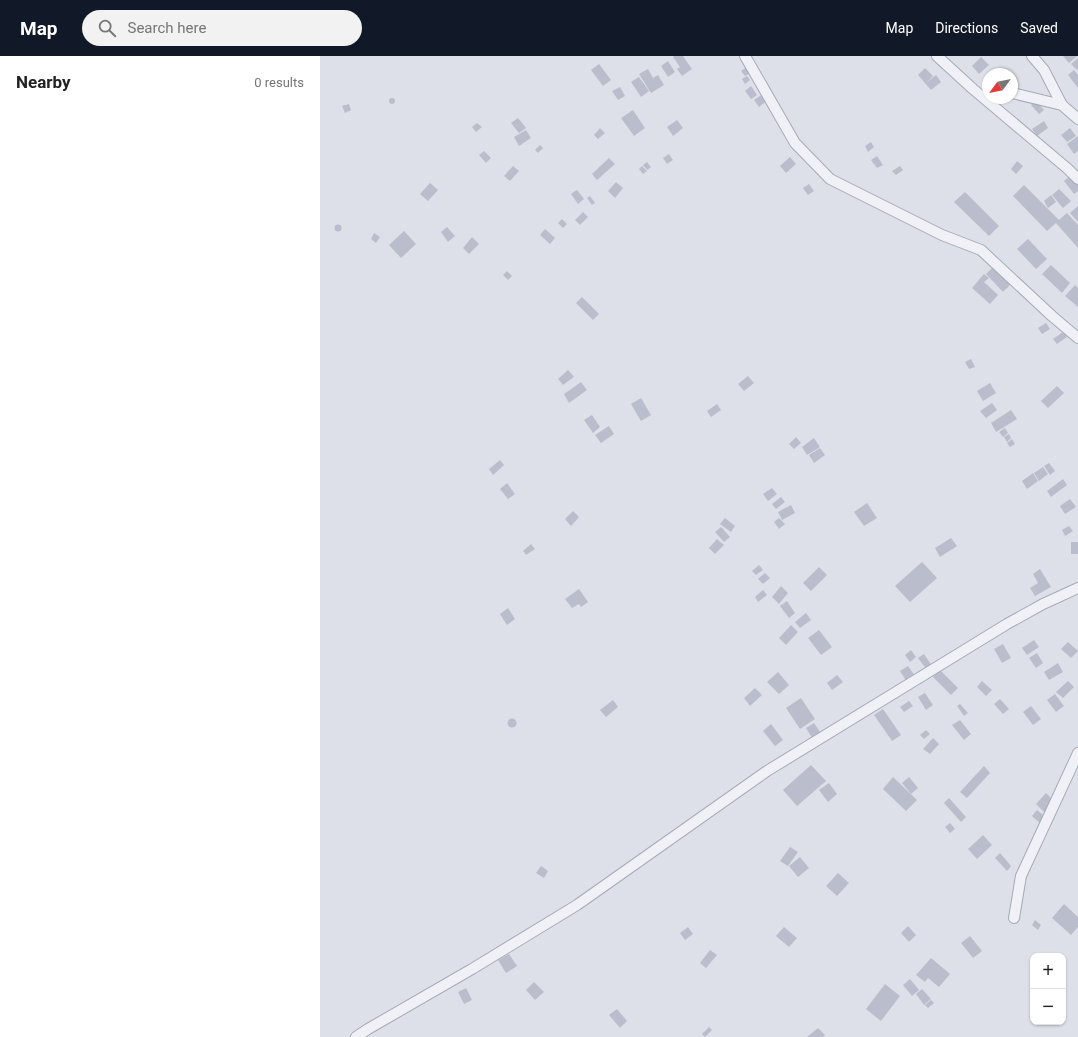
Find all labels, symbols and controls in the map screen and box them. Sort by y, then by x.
search box [82,10,362,46]
text: Map [20,17,58,40]
icon: search [96,17,118,39]
text: Search here [128,19,206,37]
text: Map [886,20,913,36]
text: Directions [935,20,998,36]
text: Saved [1020,20,1058,36]
north arrow [982,68,1018,104]
text: Nearby [16,72,71,92]
text: 0 results [254,75,304,90]
map controls [1030,953,1066,1025]
button: + [1030,953,1066,989]
button: − [1030,989,1066,1025]

